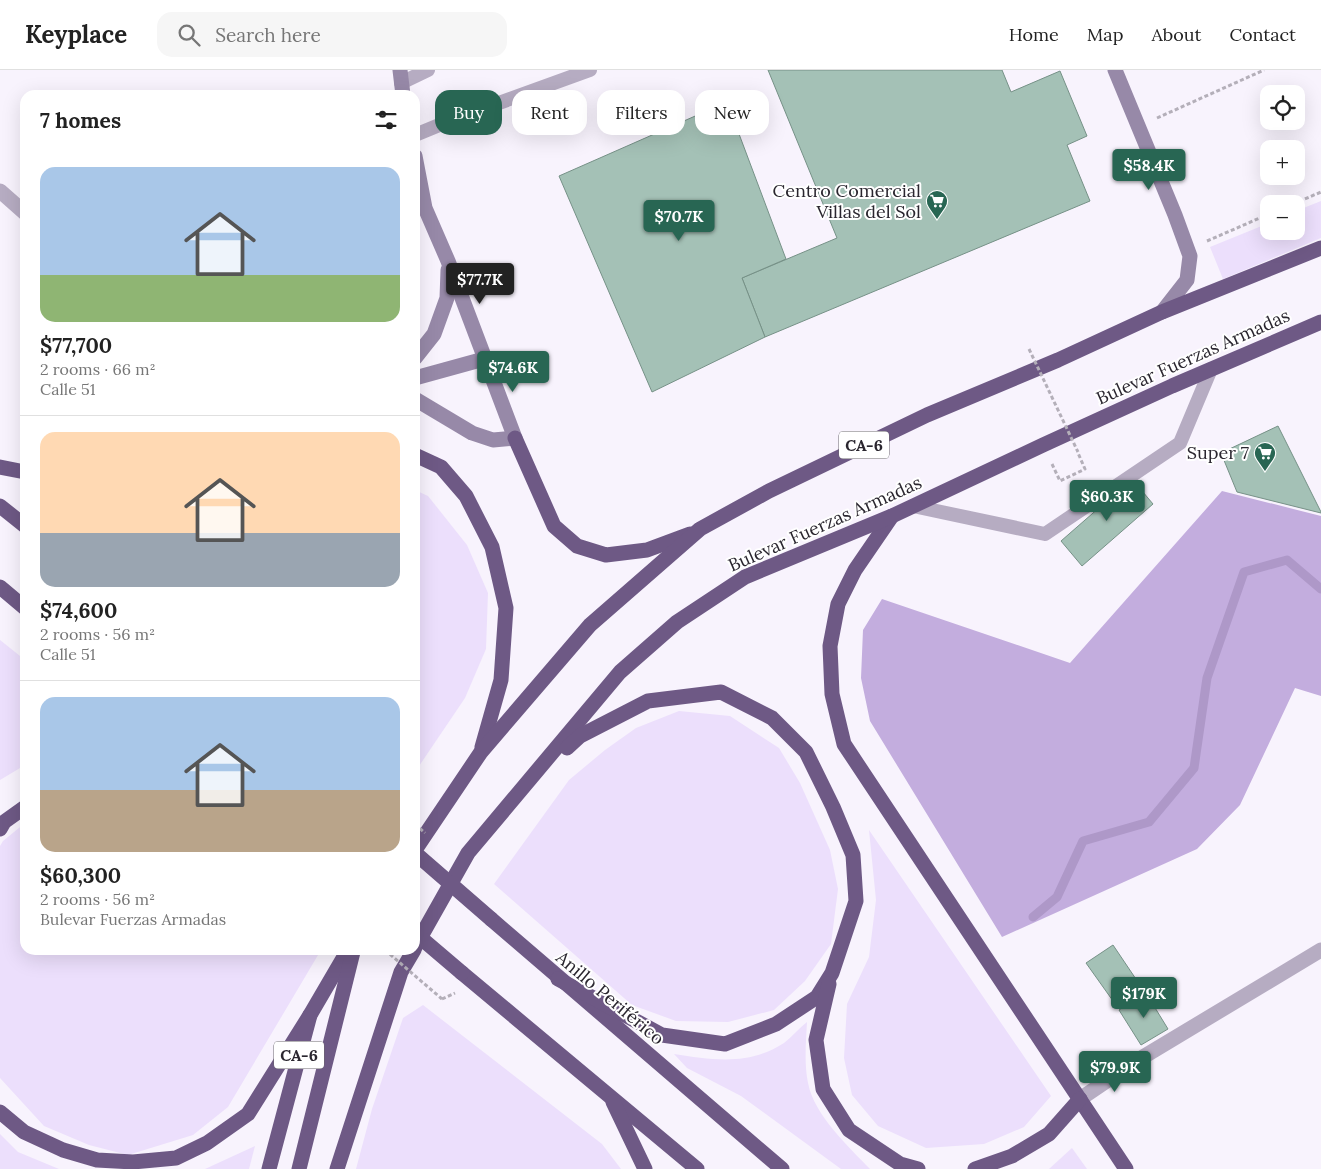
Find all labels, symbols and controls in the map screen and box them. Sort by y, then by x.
search box [157,12,507,57]
text: Keyplace [25,19,127,50]
icon: search [175,21,203,49]
text: Search here [215,23,321,47]
text: Home [1009,23,1059,46]
text: Map [1087,23,1123,46]
text: About [1151,23,1201,46]
text: Contact [1229,23,1296,46]
map controls [1260,85,1305,240]
button: locate [1260,85,1305,130]
chip: Buy [435,90,502,135]
chip: Rent [512,90,587,135]
chip: Filters [597,90,685,135]
chip: New [695,90,769,135]
icon: filters [372,106,400,134]
text: 7 homes [40,107,121,134]
button: + [1260,140,1305,185]
pin: $58.4K [1108,148,1190,191]
text: $58.4K [1123,155,1175,175]
place label: Centro Comercial Villas del Sol [773,179,921,223]
supermarket icon: Centro Comercial Villas del Sol [925,189,949,220]
button: − [1260,195,1305,240]
icon: home [175,199,265,289]
pin: $70.7K [638,200,720,242]
text: $70.7K [655,206,703,226]
pin: $77.7K [439,262,521,305]
text: $77.7K [457,269,503,289]
street label: Bulevar Fuerzas Armadas [1092,303,1293,410]
text: $77,700 [40,332,112,359]
pin: $74.6K [472,350,554,393]
text: $74.6K [488,357,538,377]
text: 2 rooms · 66 m² [40,359,156,379]
text: Calle 51 [40,379,96,399]
road number: CA-6 [839,432,889,458]
place label: Super 7 [1187,441,1249,464]
supermarket icon: Super 7 [1253,441,1277,472]
icon: home [175,465,265,555]
street label: Bulevar Fuerzas Armadas [724,470,925,577]
pin: $60.3K [1066,480,1148,522]
text: $60.3K [1081,486,1133,506]
text: $74,600 [40,597,117,624]
text: 2 rooms · 56 m² [40,624,155,644]
text: Calle 51 [40,644,96,664]
icon: home [175,730,265,820]
text: $60,300 [40,862,121,889]
text: 2 rooms · 56 m² [40,889,155,909]
text: Bulevar Fuerzas Armadas [40,909,226,929]
street label: Anillo Periférico [551,945,669,1050]
pin: $179K [1109,976,1179,1019]
text: $179K [1122,983,1166,1003]
road number: CA-6 [274,1042,324,1068]
pin: $79.9K [1074,1050,1156,1093]
text: $79.9K [1090,1057,1140,1077]

